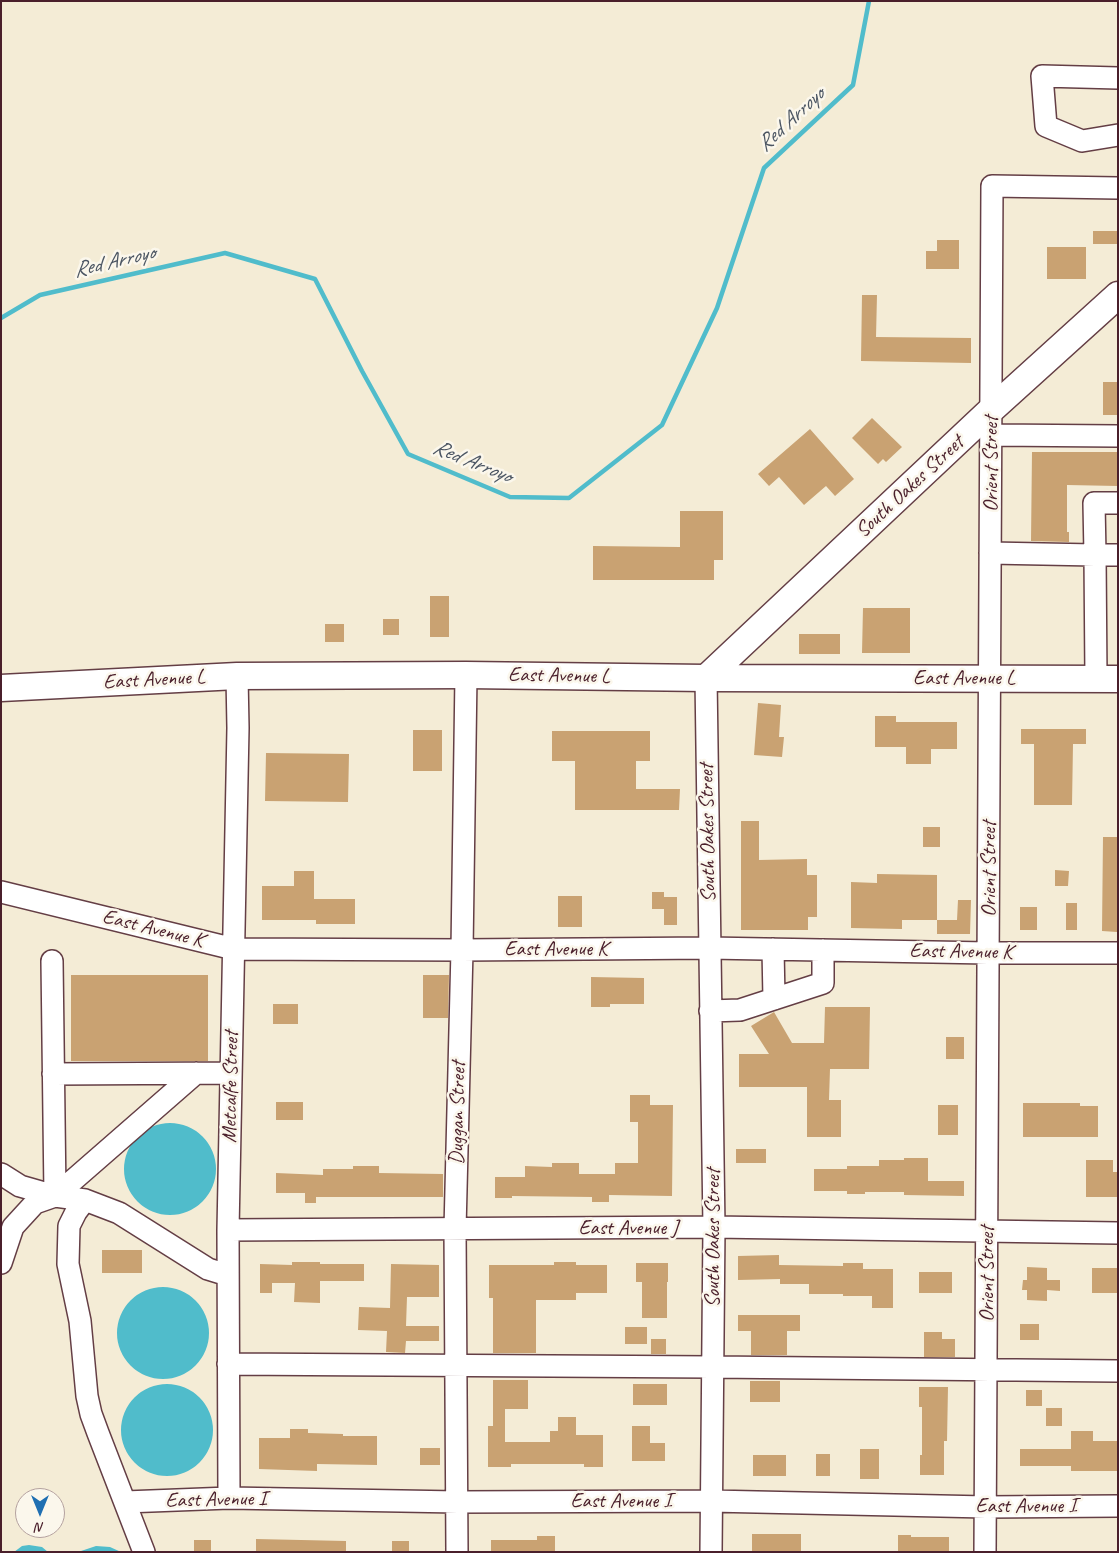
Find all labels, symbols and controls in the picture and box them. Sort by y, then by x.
water label: Red Arroyo [752,82,830,158]
water label: Red Arroyo [71,240,157,284]
street label: Orient Street [978,416,1004,512]
street label: South Oakes Street [851,430,969,544]
water label: Red Arroyo [429,434,515,490]
street label: East Avenue L [508,663,610,689]
street label: East Avenue L [103,665,205,695]
street label: East Avenue L [913,665,1015,691]
street label: South Oakes Street [694,763,722,903]
street label: Orient Street [976,821,1002,917]
street label: East Avenue K [100,904,206,954]
street label: East Avenue K [504,936,608,962]
street label: East Avenue K [909,939,1013,965]
street label: Metcalfe Street [217,1031,245,1143]
street label: Duggan Street [444,1061,472,1165]
street label: South Oakes Street [700,1169,726,1307]
street label: East Avenue J [578,1215,678,1241]
street label: Orient Street [974,1226,1000,1322]
street label: East Avenue I [165,1487,267,1513]
north arrow [15,1488,65,1538]
street label: East Avenue I [570,1488,672,1514]
street label: East Avenue I [975,1493,1077,1519]
text: N [36,1519,44,1536]

